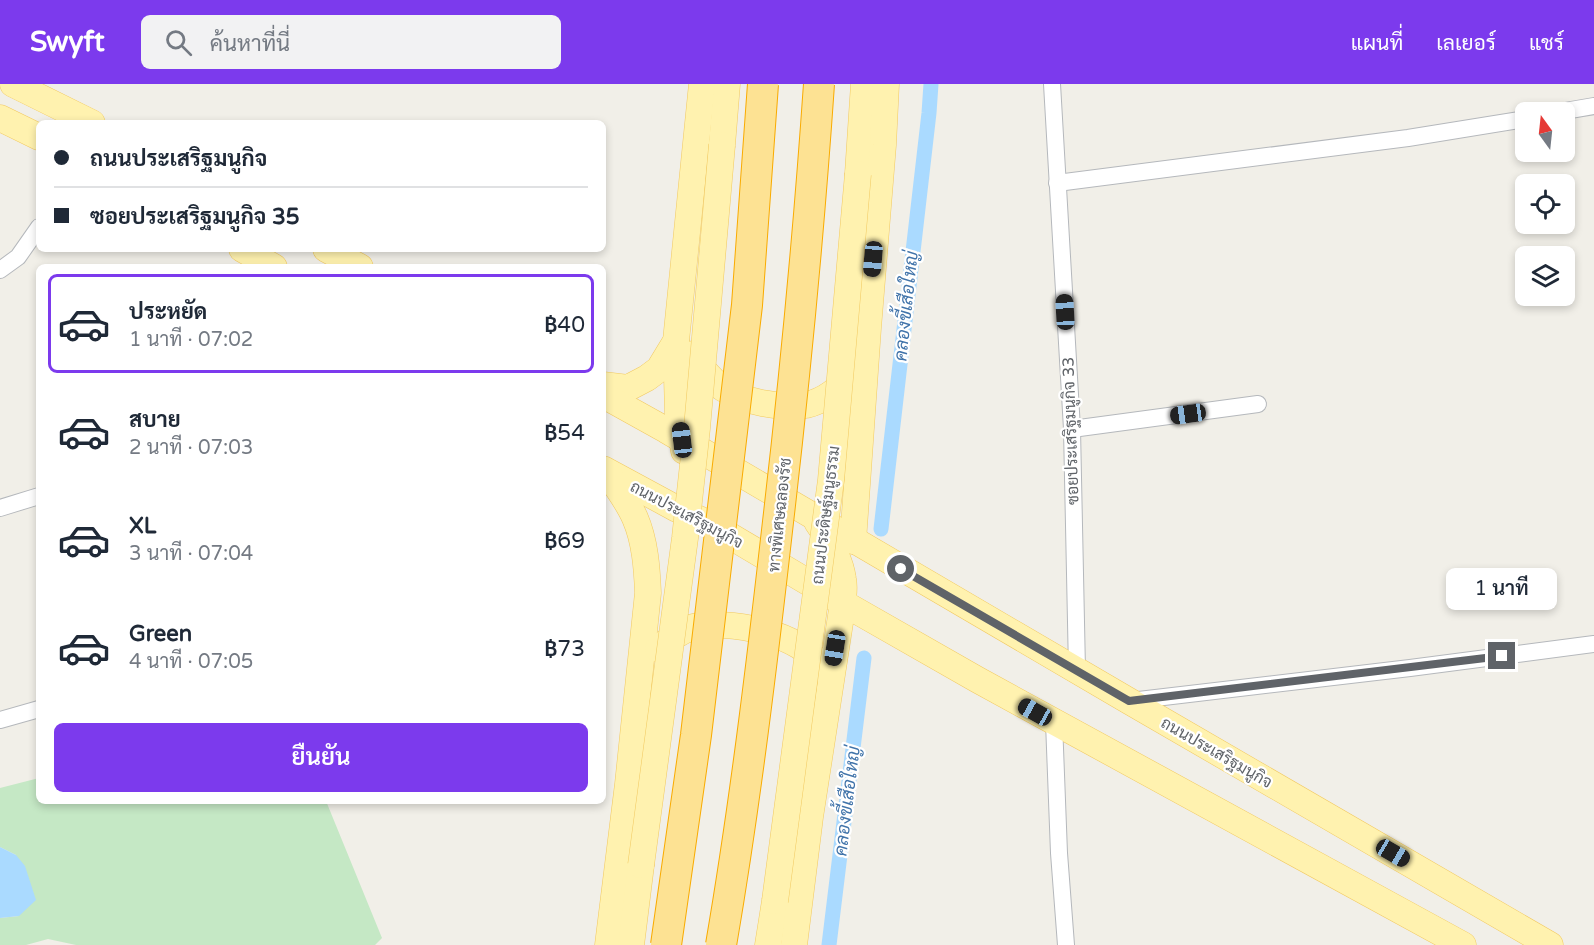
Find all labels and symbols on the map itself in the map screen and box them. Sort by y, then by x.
north arrow [1515,102,1575,162]
car [862,240,884,278]
water label: คลองขี้เสือใหญ่ [884,248,923,362]
car [1055,294,1075,330]
street label: ซอยประเสริฐมนูกิจ 33 [1058,357,1085,505]
car [1169,403,1207,425]
car [671,421,693,459]
street label: ถนนประดิษฐ์มนูธรรม [805,444,845,586]
street label: ทางพิเศษฉลองรัช [763,457,796,573]
street label: ถนนประเสริฐมนูกิจ [626,477,746,554]
route start [887,555,914,582]
callout: 1 นาที [1446,569,1558,611]
car [823,629,847,667]
route end [1488,642,1515,669]
car [1015,695,1055,729]
street label: ถนนประเสริฐมนูกิจ [1157,713,1276,794]
water label: คลองขี้เสือใหญ่ [824,743,865,857]
car [1373,836,1413,870]

